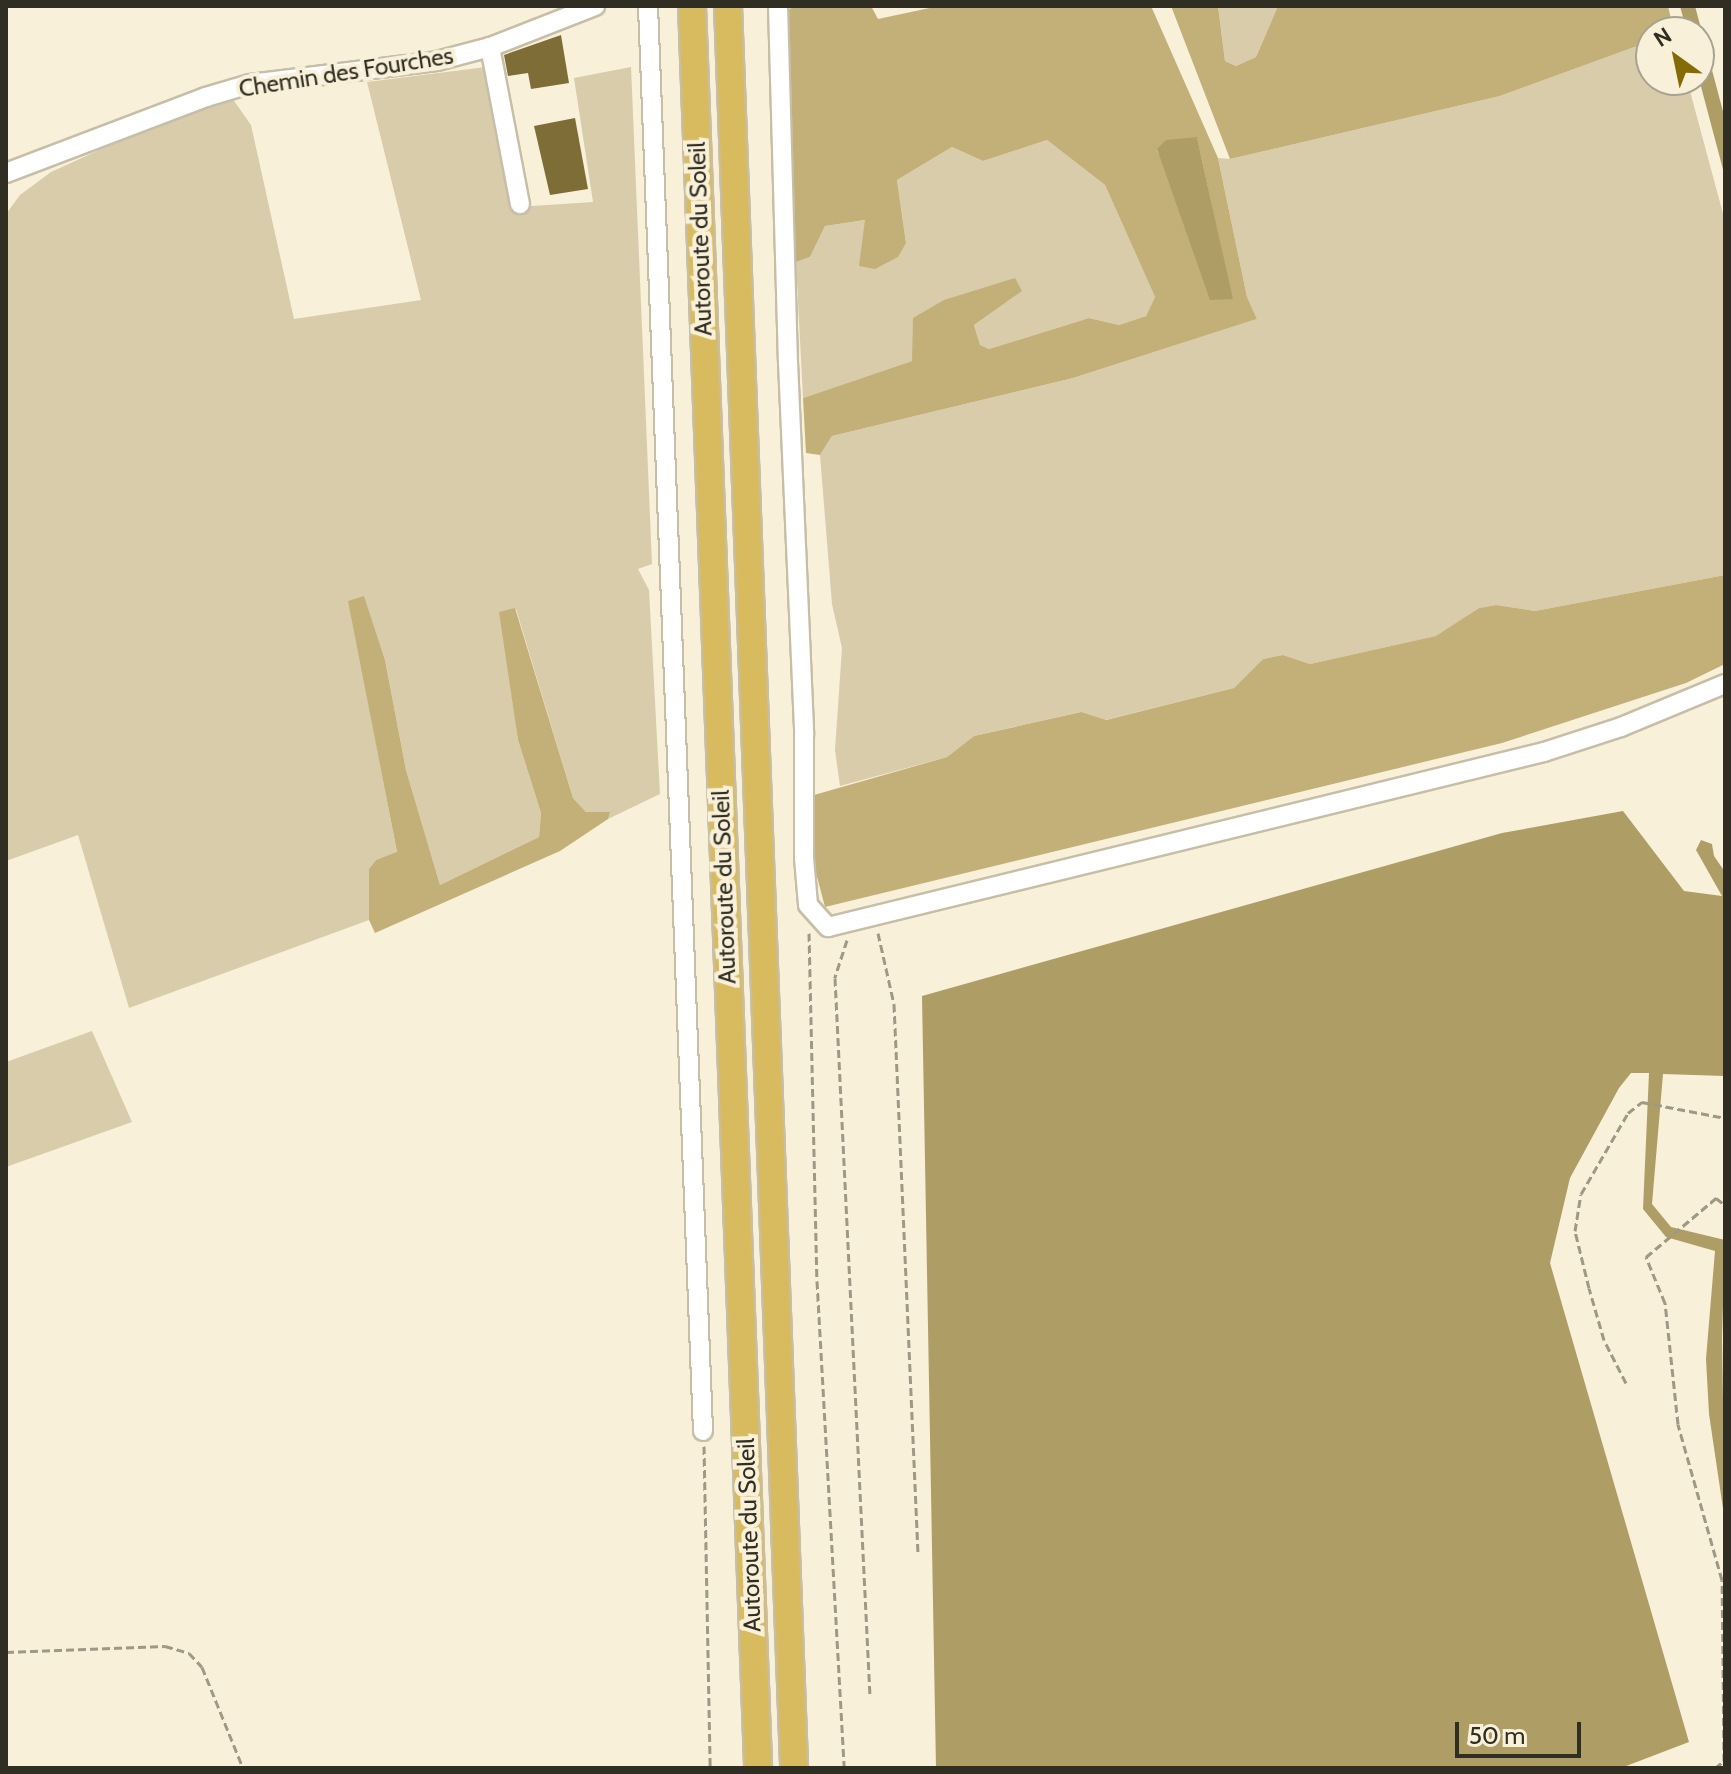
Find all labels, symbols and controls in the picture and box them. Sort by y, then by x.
north arrow [1635,16,1715,96]
text: N [1649,22,1677,53]
street label: Chemin des Fourches [237,41,455,103]
street label: Autoroute du Soleil [682,142,718,336]
street label: Autoroute du Soleil [706,790,742,984]
street label: Autoroute du Soleil [731,1438,767,1632]
scale bar [1459,1706,1585,1756]
text: 50 m [1469,1721,1525,1750]

